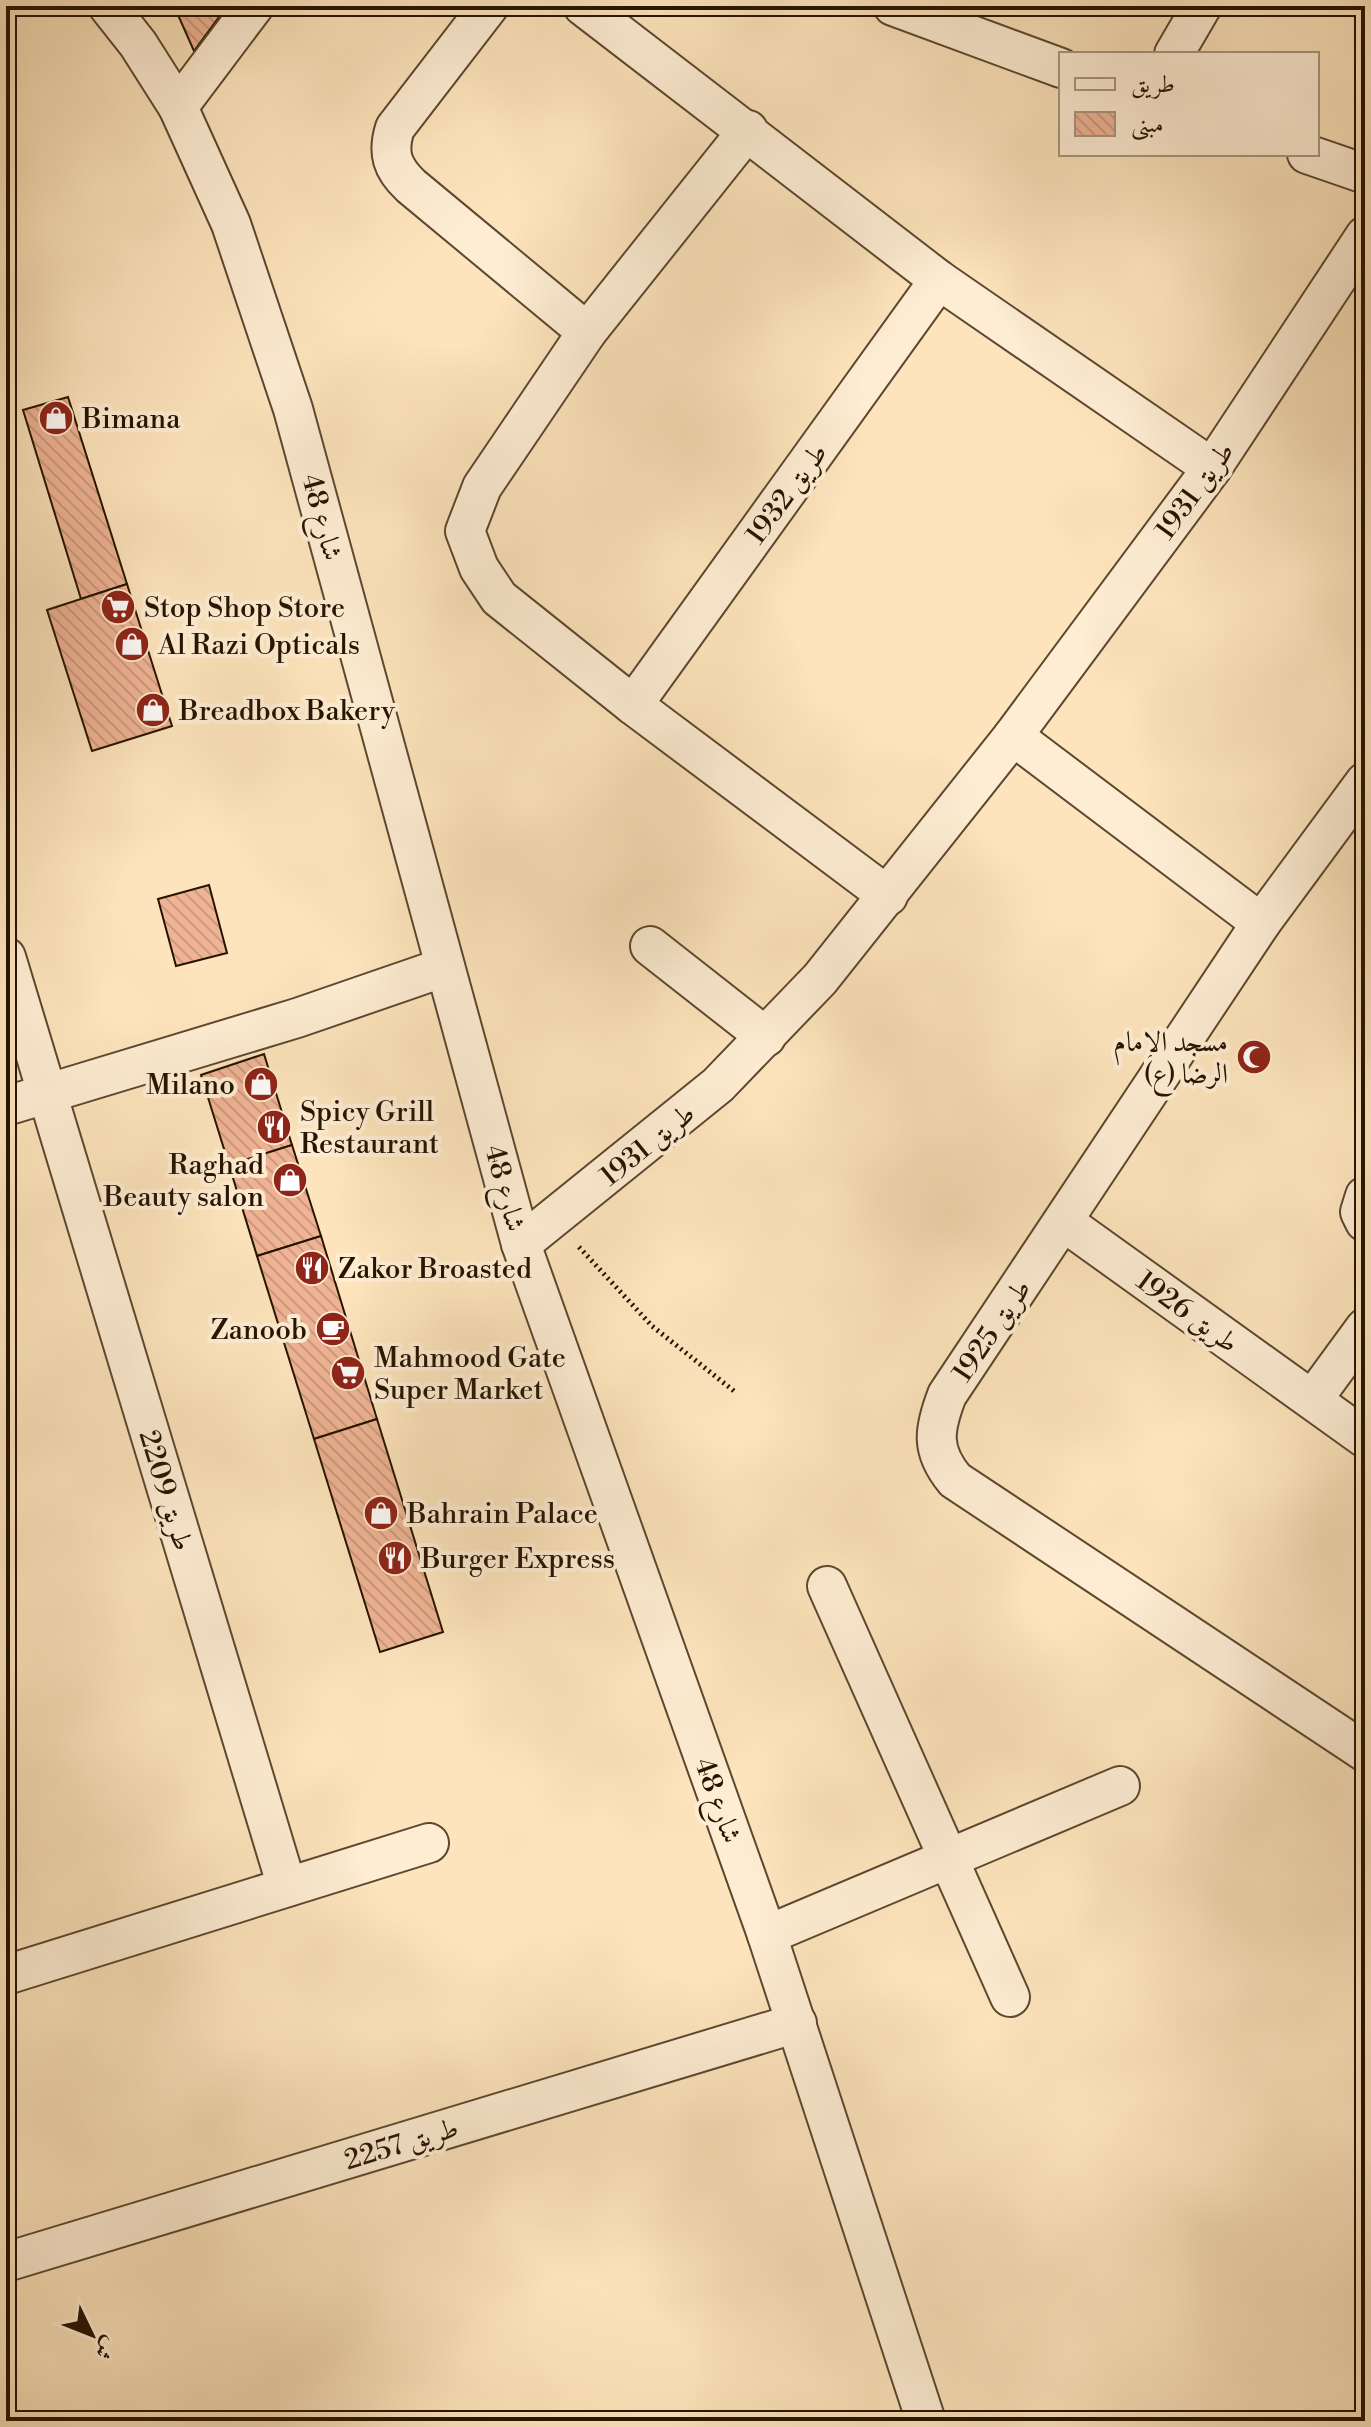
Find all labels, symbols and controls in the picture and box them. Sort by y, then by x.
legend [1059,52,1319,156]
text: طريق [1131,70,1175,100]
text: مبنى [1131,110,1164,141]
shop icon: Bimana [37,399,75,437]
place label: Bimana [81,402,181,437]
street label: طريق 1931 [1148,435,1242,546]
street label: طريق 1932 [739,436,836,551]
street label: شارع 48 [288,470,350,566]
supermarket icon: Stop Shop Store [99,588,137,626]
place label: Stop Shop Store [144,591,345,626]
shop icon: Al Razi Opticals [113,625,151,663]
place label: Al Razi Opticals [157,628,360,663]
shop icon: Breadbox Bakery [134,691,172,729]
place label: Breadbox Bakery [178,694,395,729]
place label: مسجد الإمام الرضا (ع) [1113,1025,1228,1097]
mosque icon: مسجد الإمام الرضا (ع) [1235,1038,1273,1076]
shop icon: Milano [242,1065,280,1103]
place label: Milano [146,1068,235,1103]
place label: Spicy Grill Restaurant [300,1095,439,1162]
street label: طريق 1931 [593,1096,702,1194]
restaurant icon: Spicy Grill Restaurant [255,1108,293,1146]
street label: شارع 48 [471,1141,533,1237]
place label: Raghad Beauty salon [103,1148,264,1215]
shop icon: Raghad Beauty salon [271,1161,309,1199]
restaurant icon: Zakor Broasted [293,1249,331,1287]
place label: Zakor Broasted [338,1252,532,1287]
street label: طريق 1926 [1129,1263,1245,1361]
street label: طريق 1925 [945,1273,1039,1389]
cafe icon: Zanoob [314,1310,352,1348]
place label: Zanoob [210,1313,307,1348]
place label: Mahmood Gate Super Market [374,1341,566,1408]
supermarket icon: Mahmood Gate Super Market [329,1354,367,1392]
street label: طريق 2209 [131,1426,200,1555]
shop icon: Bahrain Palace [362,1494,400,1532]
place label: Bahrain Palace [406,1497,598,1532]
restaurant icon: Burger Express [376,1539,414,1577]
place label: Burger Express [420,1542,615,1577]
street label: شارع 48 [681,1753,749,1850]
street label: طريق 2257 [340,2111,463,2178]
north arrow [52,2295,132,2375]
text: ش [88,2330,123,2365]

